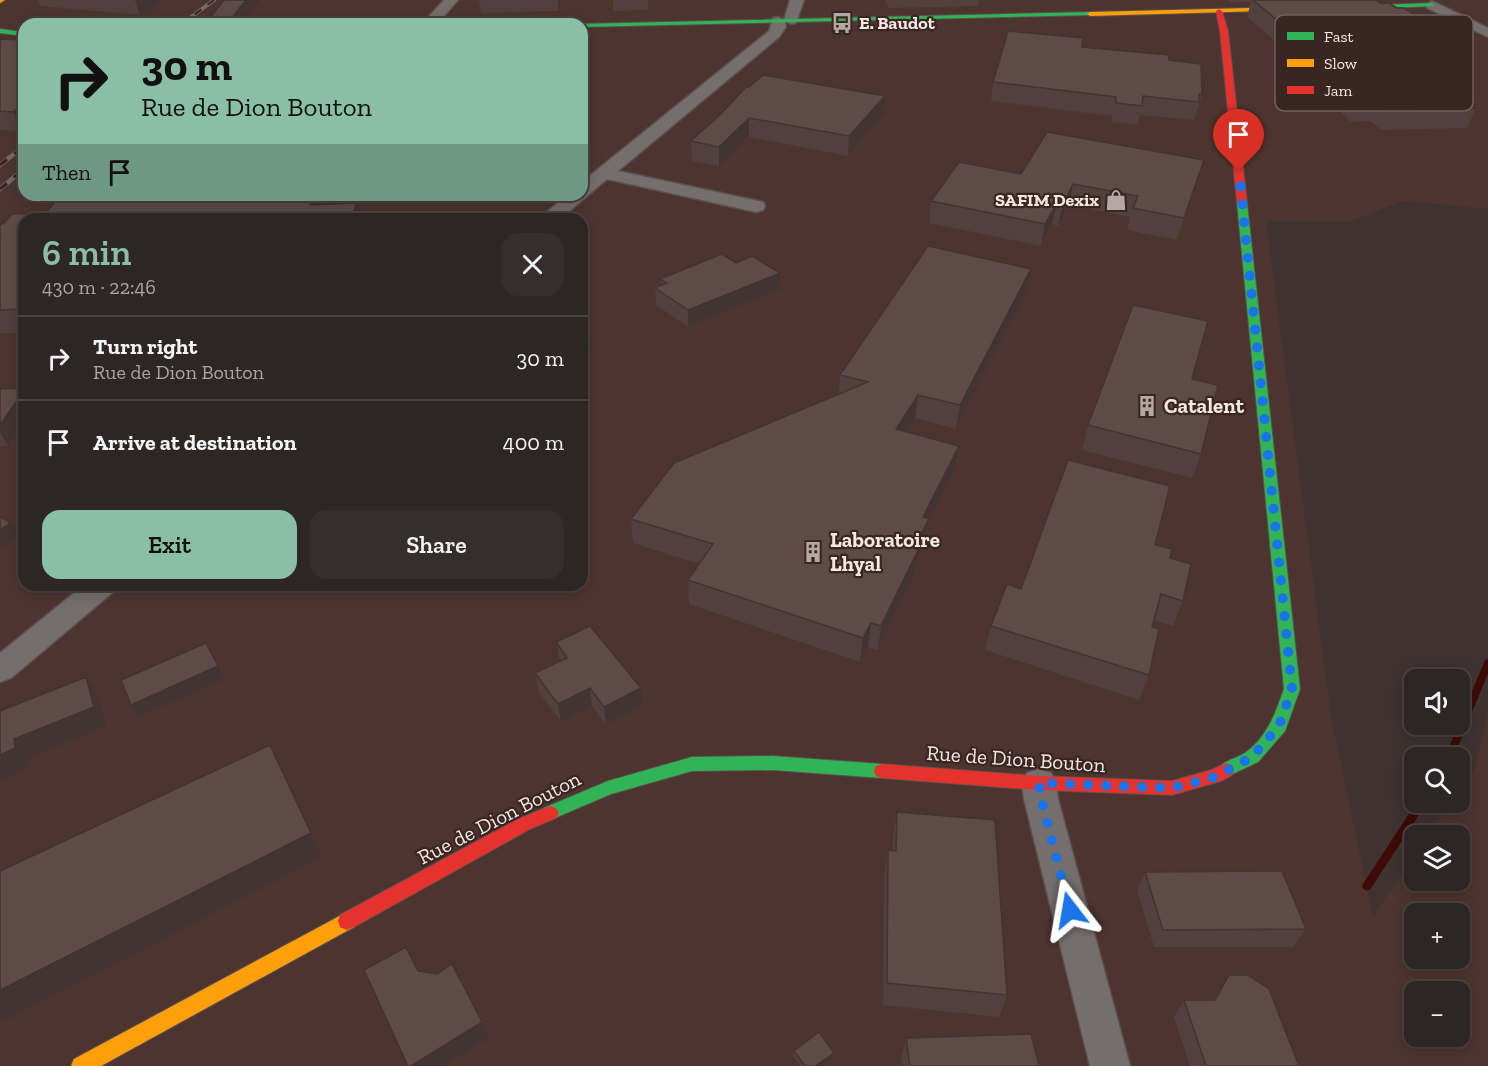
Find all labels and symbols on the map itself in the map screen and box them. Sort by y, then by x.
bus stop icon: E. Baudot [830,11,854,35]
place label: E. Baudot [859,12,936,34]
legend [1275,15,1473,111]
text: Fast [1324,27,1353,46]
text: Slow [1324,54,1358,73]
text: Jam [1324,81,1353,100]
pin [1213,109,1264,171]
shop icon: SAFIM Dexix [1104,188,1128,212]
place label: SAFIM Dexix [995,189,1099,211]
place label: Catalent [1164,393,1245,418]
building icon: Catalent [1135,394,1159,418]
place label: Laboratoire Lhyal [830,527,940,576]
building icon: Laboratoire Lhyal [801,540,825,564]
street label: Rue de Dion Bouton [926,740,1107,777]
street label: Rue de Dion Bouton [413,766,584,869]
position arrow [1038,878,1102,942]

